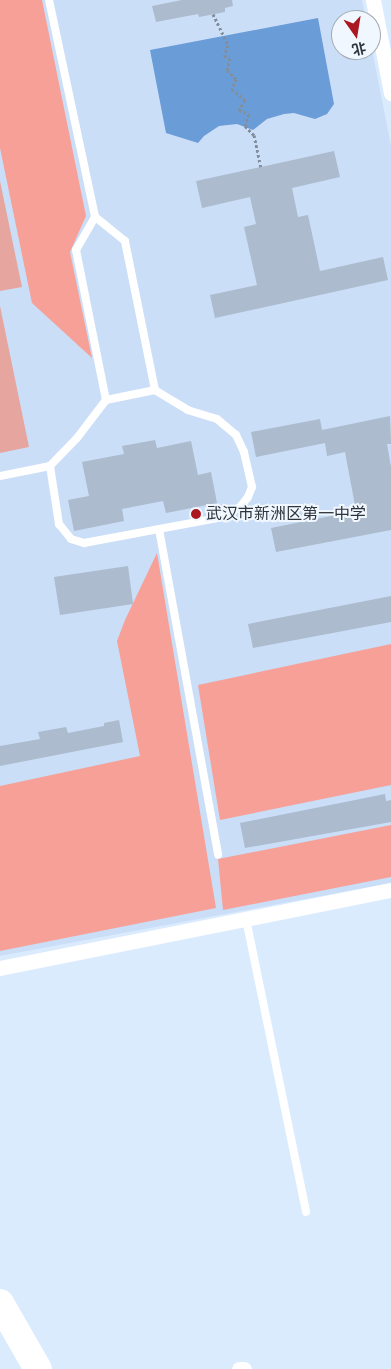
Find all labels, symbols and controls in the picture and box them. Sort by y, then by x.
north arrow [331,10,381,60]
text: 北 [351,39,368,58]
place label: 武汉市新洲区第一中学 [206,504,366,524]
marker: 武汉市新洲区第一中学 [190,508,202,520]

